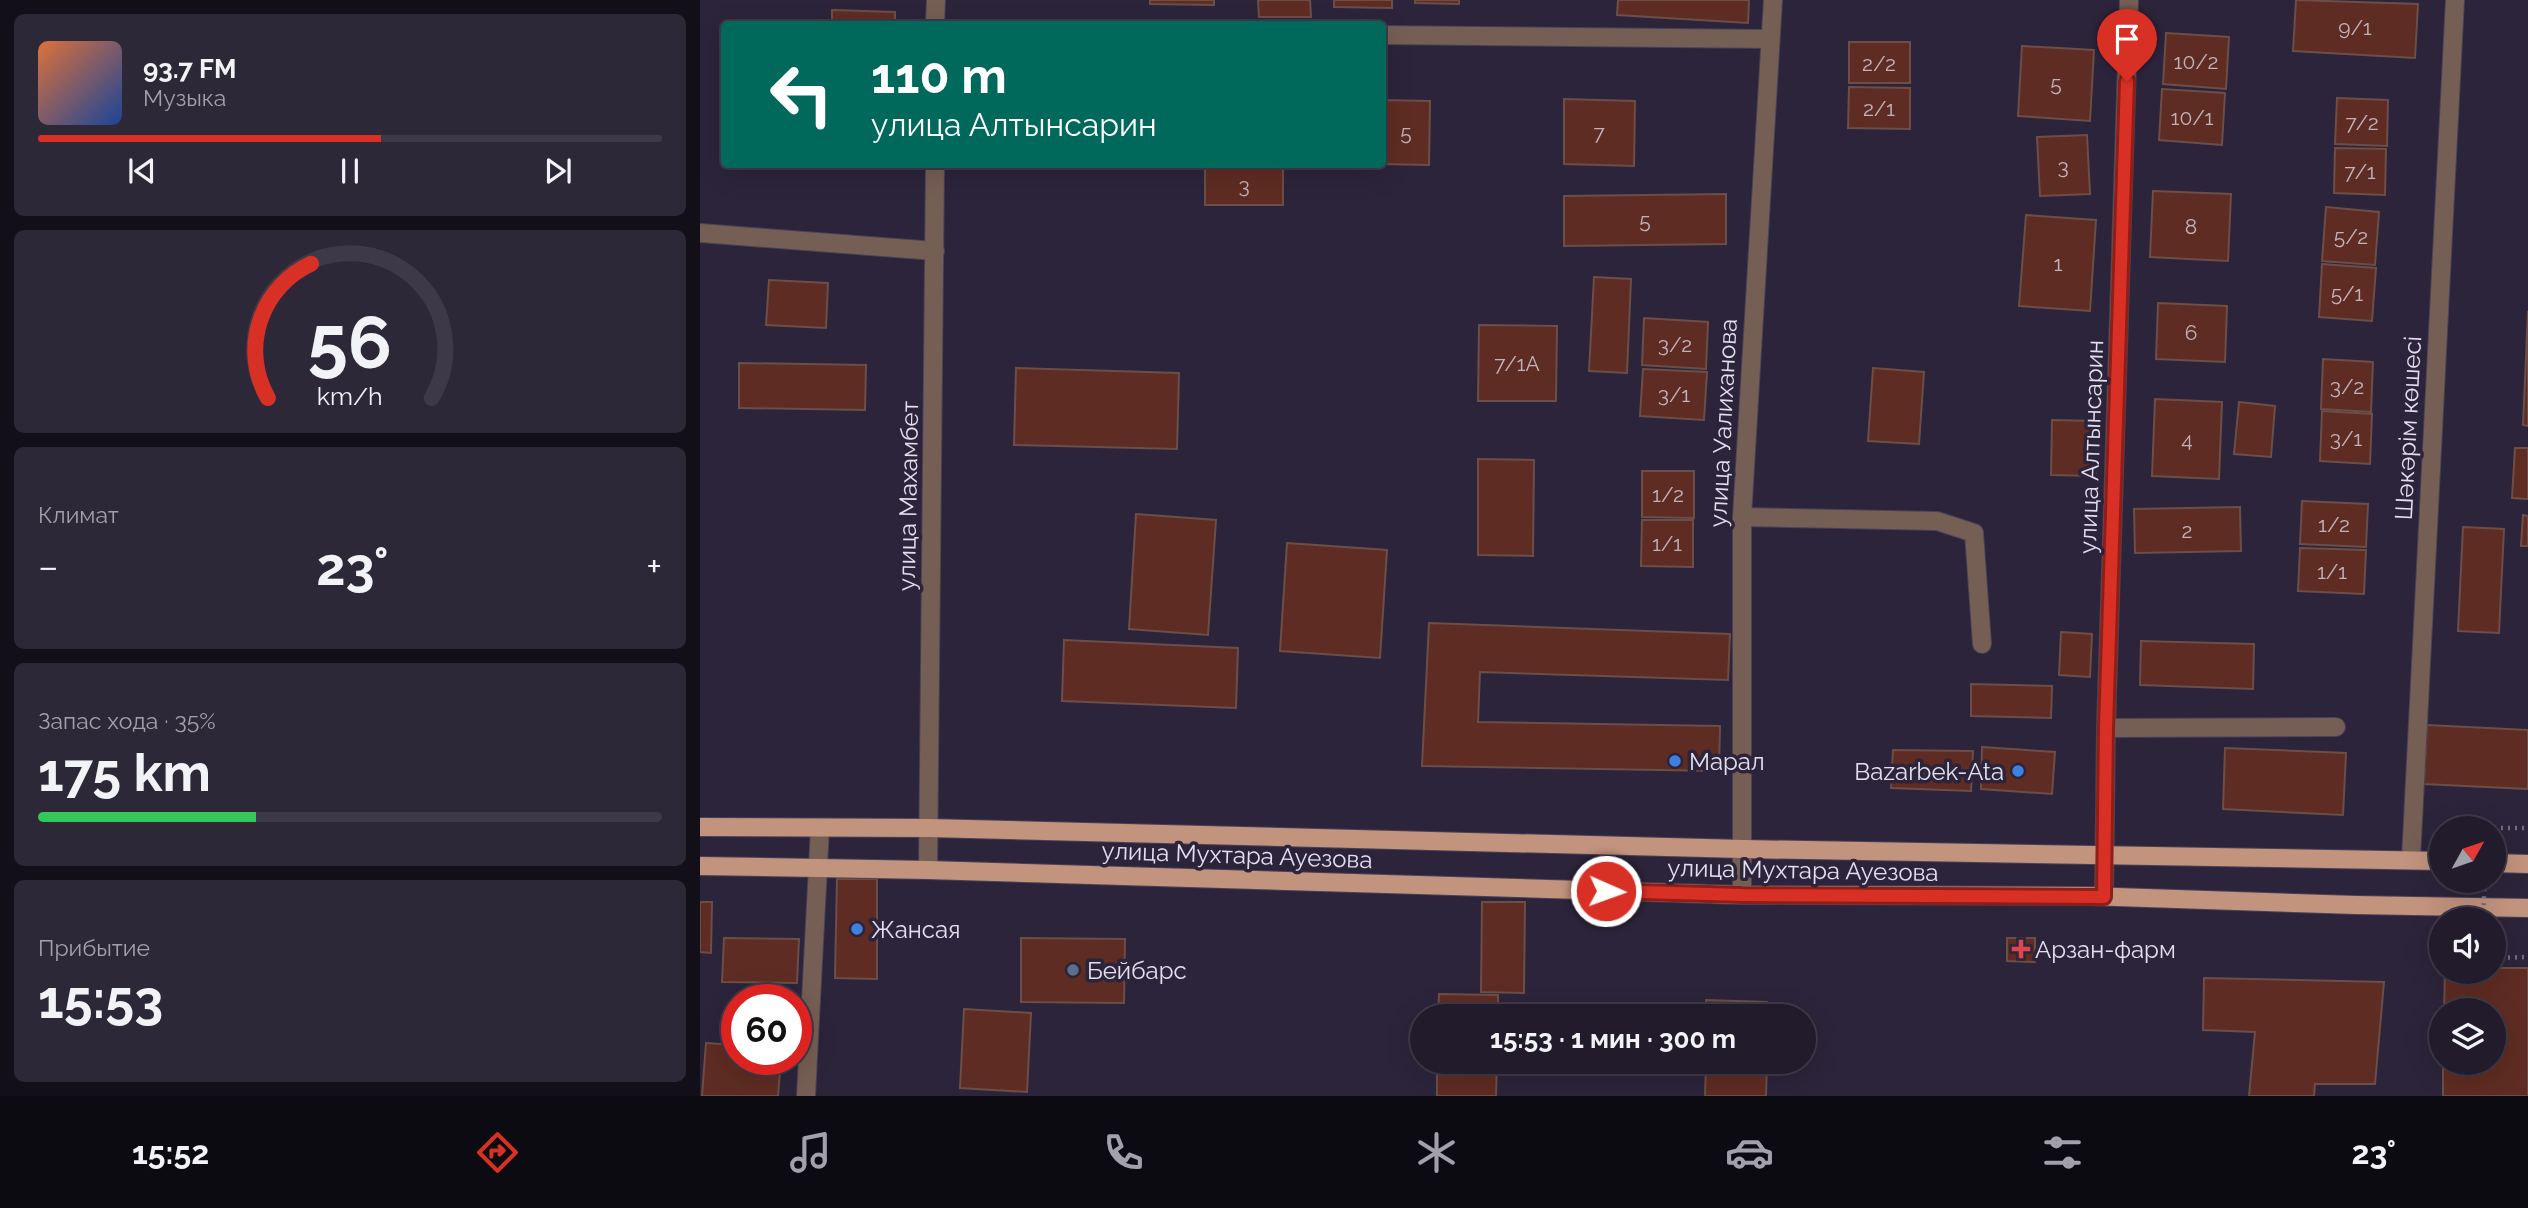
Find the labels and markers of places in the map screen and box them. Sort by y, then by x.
pin [2097,9,2157,81]
place label: Марал [1689,747,1765,776]
marker: Марал [1667,753,1683,769]
place label: Bazarbek-Ata [1854,757,2004,786]
marker: Bazarbek-Ata [2010,763,2026,779]
place label: Жансая [871,915,960,944]
marker: Жансая [849,921,865,937]
place label: Арзан-фарм [2035,935,2176,964]
marker: Арзан-фарм [2013,941,2029,957]
place label: Бейбарс [1087,956,1187,985]
marker: Бейбарс [1065,962,1081,978]

